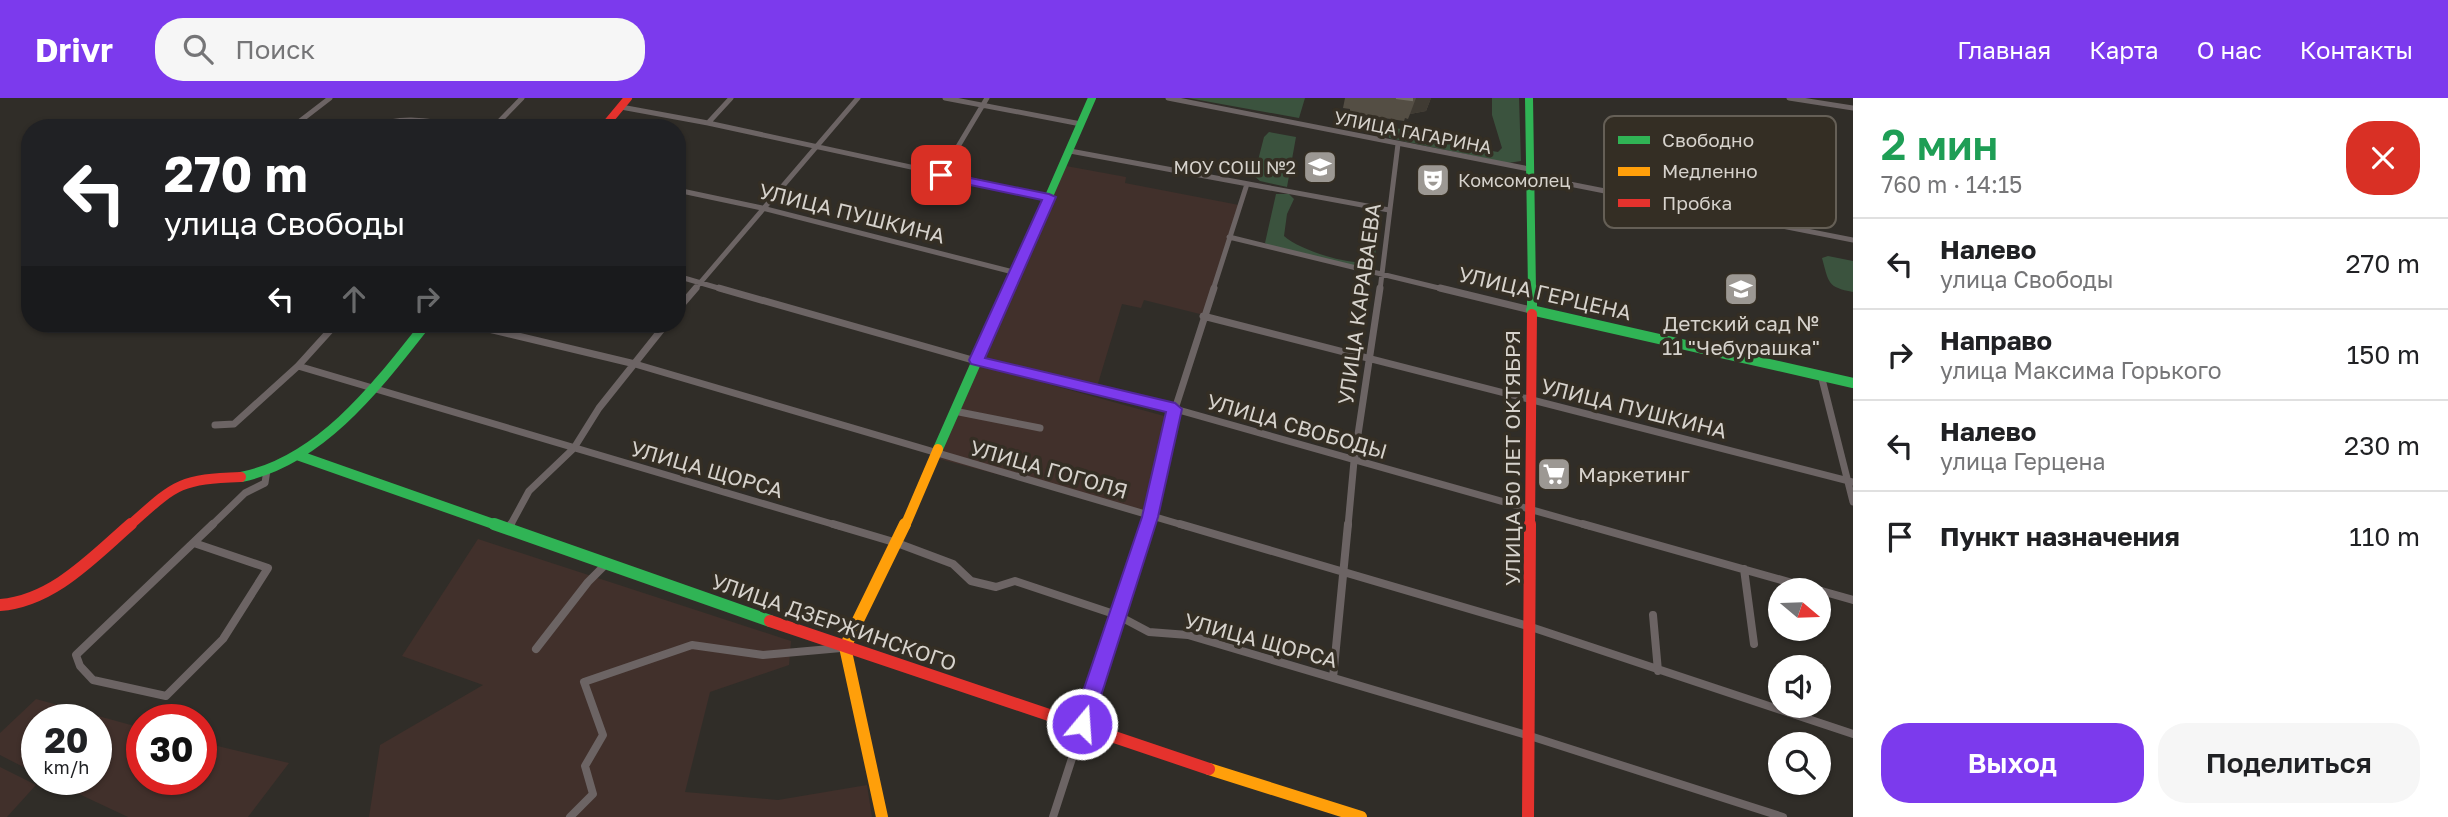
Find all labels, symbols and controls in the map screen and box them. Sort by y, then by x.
search box [155,18,645,81]
text: Drivr [35,30,113,69]
icon: search [179,30,217,68]
text: Поиск [235,34,315,65]
text: Главная [1957,35,2051,64]
text: Карта [2089,35,2159,64]
text: О нас [2197,35,2262,64]
text: Контакты [2300,35,2413,64]
street label: УЛИЦА ГАГАРИНА [1332,106,1494,158]
legend [1604,116,1836,228]
text: 2 мин [1881,119,1998,169]
button: close [2346,121,2420,195]
text: Свободно [1662,128,1754,151]
text: 270 m [164,144,308,203]
pin [911,145,971,205]
icon: left [49,147,140,238]
school or university icon: МОУ СОШ №2 [1301,148,1339,186]
icon: arrive [922,156,960,194]
place label: МОУ СОШ №2 [1174,156,1296,178]
text: Медленно [1662,159,1758,182]
theatre icon: Комсомолец [1414,161,1452,199]
place label: Комсомолец [1458,169,1570,191]
text: 760 m · 14:15 [1881,170,2022,198]
street label: УЛИЦА ПУШКИНА [756,177,948,249]
text: Пробка [1662,191,1732,214]
street label: УЛИЦА КАРАВАЕВА [1332,201,1386,407]
text: улица Свободы [164,204,405,242]
text: Налево [1940,234,2036,265]
icon: left [1881,245,1919,283]
text: 270 m [2346,248,2420,279]
street label: УЛИЦА ГЕРЦЕНА [1456,260,1634,326]
text: улица Свободы [1940,265,2114,293]
school or university icon: Детский сад № 11 "Чебурашка" [1722,270,1760,308]
icon: left [262,280,300,318]
icon: ahead [335,280,373,318]
icon: right [408,280,446,318]
place label: Детский сад № 11 "Чебурашка" [1662,310,1820,360]
text: Направо [1940,325,2052,356]
street label: УЛИЦА 50 ЛЕТ ОКТЯБРЯ [1499,330,1525,586]
icon: right [1881,336,1919,374]
text: 150 m [2347,339,2420,370]
text: улица Максима Горького [1940,356,2222,384]
street label: УЛИЦА ПУШКИНА [1538,372,1730,444]
street label: УЛИЦА СВОБОДЫ [1204,388,1390,464]
text: Налево [1940,416,2036,447]
icon: left [1881,427,1919,465]
text: 230 m [2344,430,2420,461]
street label: УЛИЦА ГОГОЛЯ [967,434,1131,504]
street label: УЛИЦА ЩОРСА [628,435,786,503]
text: улица Герцена [1940,447,2106,475]
supermarket icon: Маркетинг [1535,455,1573,493]
place label: Маркетинг [1578,461,1690,487]
icon: arrive [1881,518,1919,556]
text: Пункт назначения [1940,521,2180,552]
text: 110 m [2349,521,2420,552]
street label: УЛИЦА ДЗЕРЖИНСКОГО [708,568,960,676]
north arrow [1768,578,1830,640]
map controls [1768,578,1831,795]
street label: УЛИЦА ЩОРСА [1181,607,1341,673]
button: sound [1768,655,1831,718]
position arrow [1045,687,1119,761]
speed limit sign: 30 [126,704,217,795]
text: 20 [44,719,89,761]
button: Выход [1881,723,2144,803]
button: Поделиться [2158,723,2420,803]
button: search [1768,732,1831,795]
text: km/h [44,756,89,778]

